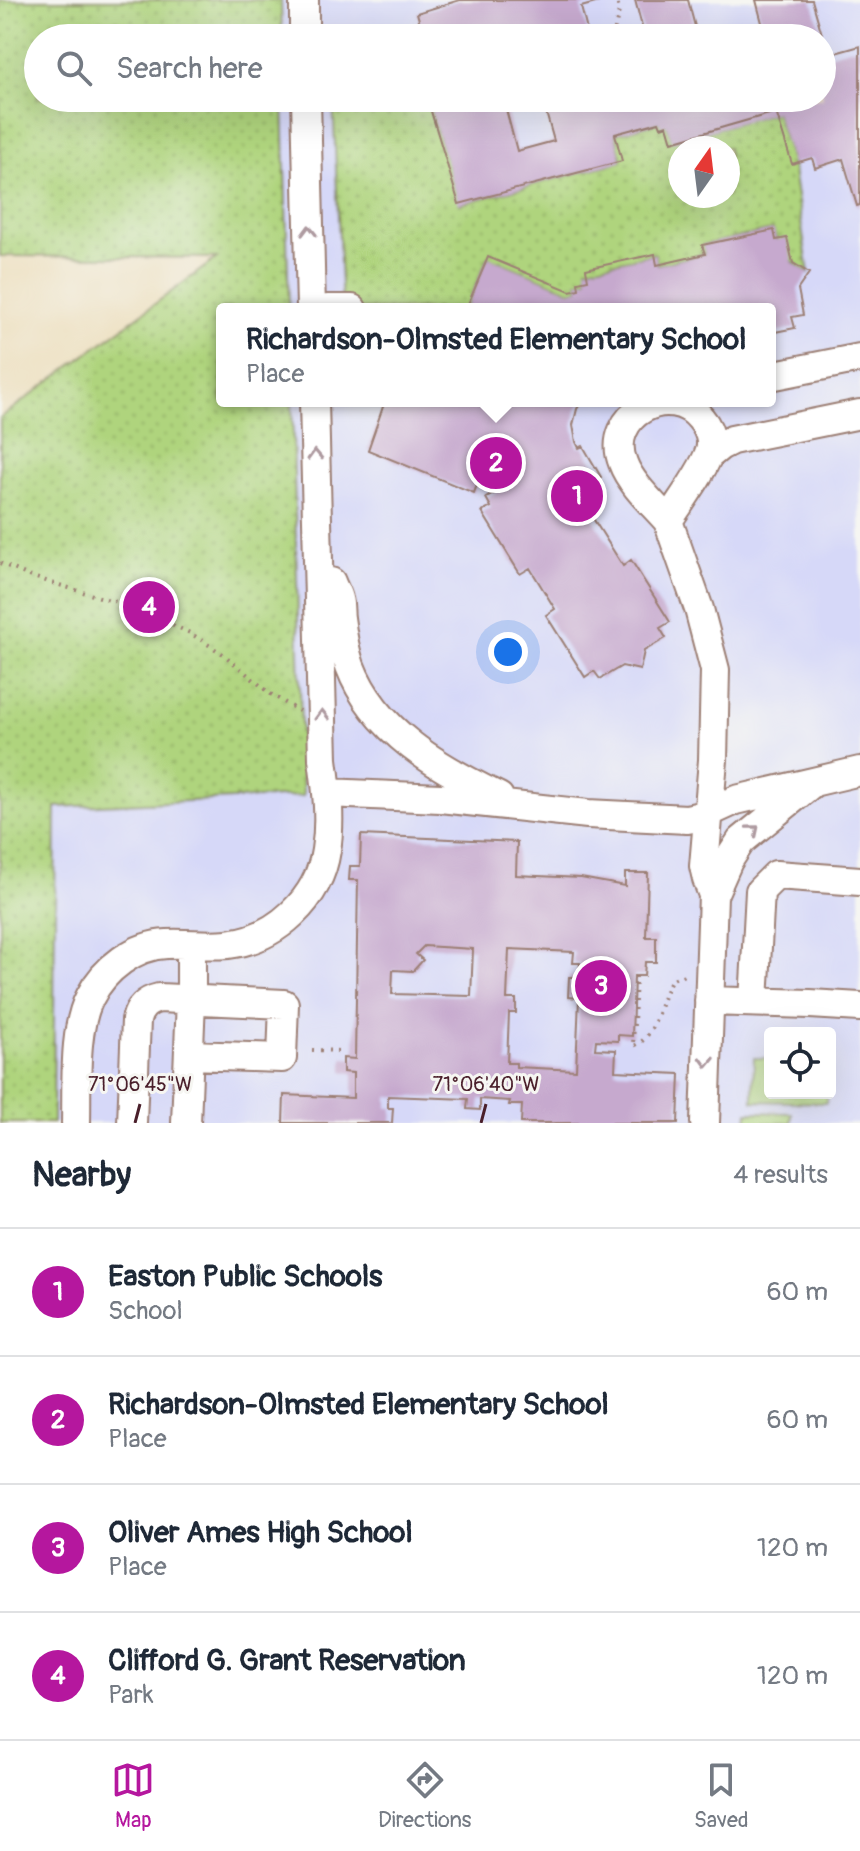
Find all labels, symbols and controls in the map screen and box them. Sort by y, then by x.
search box [24,24,836,112]
icon: search [52,46,96,90]
text: Search here [116,50,263,87]
north arrow [668,136,740,208]
one-way arrow [300,224,318,237]
popup [216,303,776,407]
text: Richardson-Olmsted Elementary School [246,321,746,358]
text: Place [246,358,304,390]
pin: 2 [470,433,522,493]
one-way arrow [307,448,324,461]
pin: 1 [551,466,603,526]
pin: 4 [123,577,175,637]
your location [488,632,528,672]
one-way arrow [314,708,331,721]
one-way arrow [745,825,759,840]
pin: 3 [575,956,627,1016]
map controls [764,1027,836,1099]
button: locate [764,1027,836,1099]
one-way arrow [699,1056,716,1069]
text: 71°06'45"W [88,1072,192,1097]
text: 71°06'40"W [433,1072,539,1097]
text: Nearby [32,1154,131,1197]
text: 4 results [733,1159,828,1191]
text: Easton Public Schools [108,1258,383,1295]
text: 1 [53,1276,63,1308]
text: 60 m [766,1276,828,1308]
text: School [108,1295,183,1327]
text: Richardson-Olmsted Elementary School [108,1386,609,1423]
text: 2 [51,1404,65,1436]
text: 60 m [766,1404,828,1436]
text: Place [108,1423,167,1455]
text: Oliver Ames High School [108,1514,413,1551]
text: 3 [51,1532,65,1564]
text: 120 m [757,1532,828,1564]
text: Place [108,1551,167,1583]
text: Clifford G. Grant Reservation [108,1642,466,1679]
text: 4 [50,1660,66,1692]
text: 120 m [757,1660,828,1692]
text: Park [108,1679,154,1711]
tab: Map [111,1758,155,1834]
tab: Directions [378,1758,471,1834]
tab: Saved [694,1758,749,1834]

